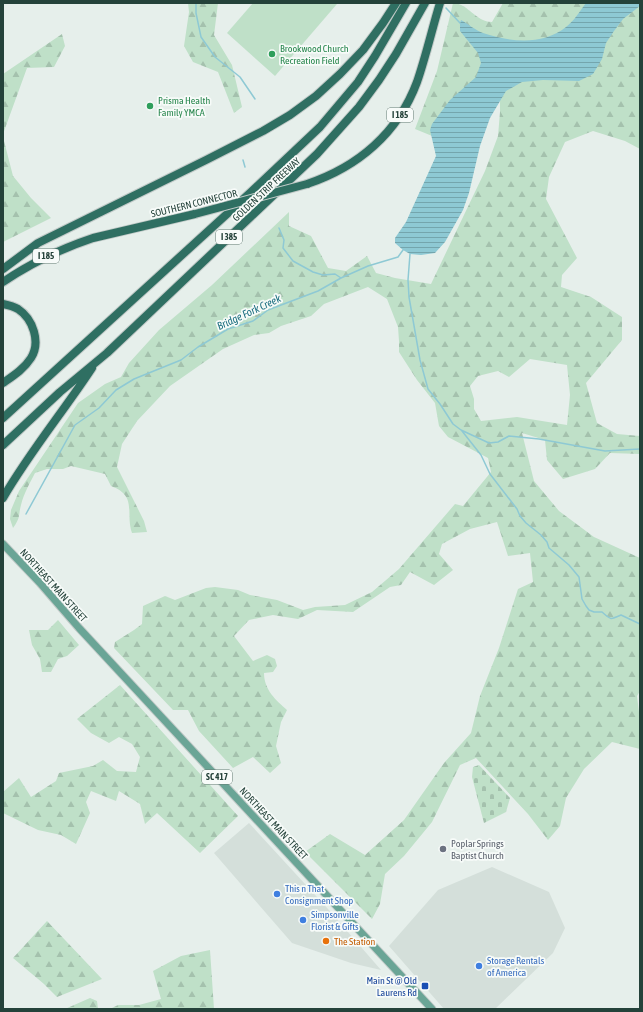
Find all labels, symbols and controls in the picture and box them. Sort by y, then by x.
place label: Brookwood Church Recreation Field [280,43,349,66]
marker: Brookwood Church Recreation Field [267,49,277,59]
place label: Prisma Health Family YMCA [158,95,210,118]
marker: Prisma Health Family YMCA [145,101,155,111]
road number: I 185 [387,108,413,122]
street label: GOLDEN STRIP FREEWAY [230,155,303,223]
street label: SOUTHERN CONNECTOR [150,187,238,220]
road number: I 385 [216,230,242,244]
road number: I 185 [33,249,59,263]
water label: Bridge Fork Creek [215,292,283,332]
street label: NORTHEAST MAIN STREET [18,547,90,624]
road number: SC 417 [202,770,232,784]
street label: NORTHEAST MAIN STREET [238,785,310,862]
place label: Poplar Springs Baptist Church [451,838,504,861]
marker: Poplar Springs Baptist Church [438,844,448,854]
place label: This n That Consignment Shop [285,883,354,906]
marker: This n That Consignment Shop [272,889,282,899]
place label: Simpsonville Florist & Gifts [311,909,359,932]
marker: Simpsonville Florist & Gifts [298,915,308,925]
marker: The Station [321,936,331,946]
place label: The Station [334,936,376,947]
place label: Storage Rentals of America [487,955,545,978]
marker: Storage Rentals of America [474,961,484,971]
place label: Main St @ Old Laurens Rd [366,975,417,998]
marker: Main St @ Old Laurens Rd [420,981,430,991]

